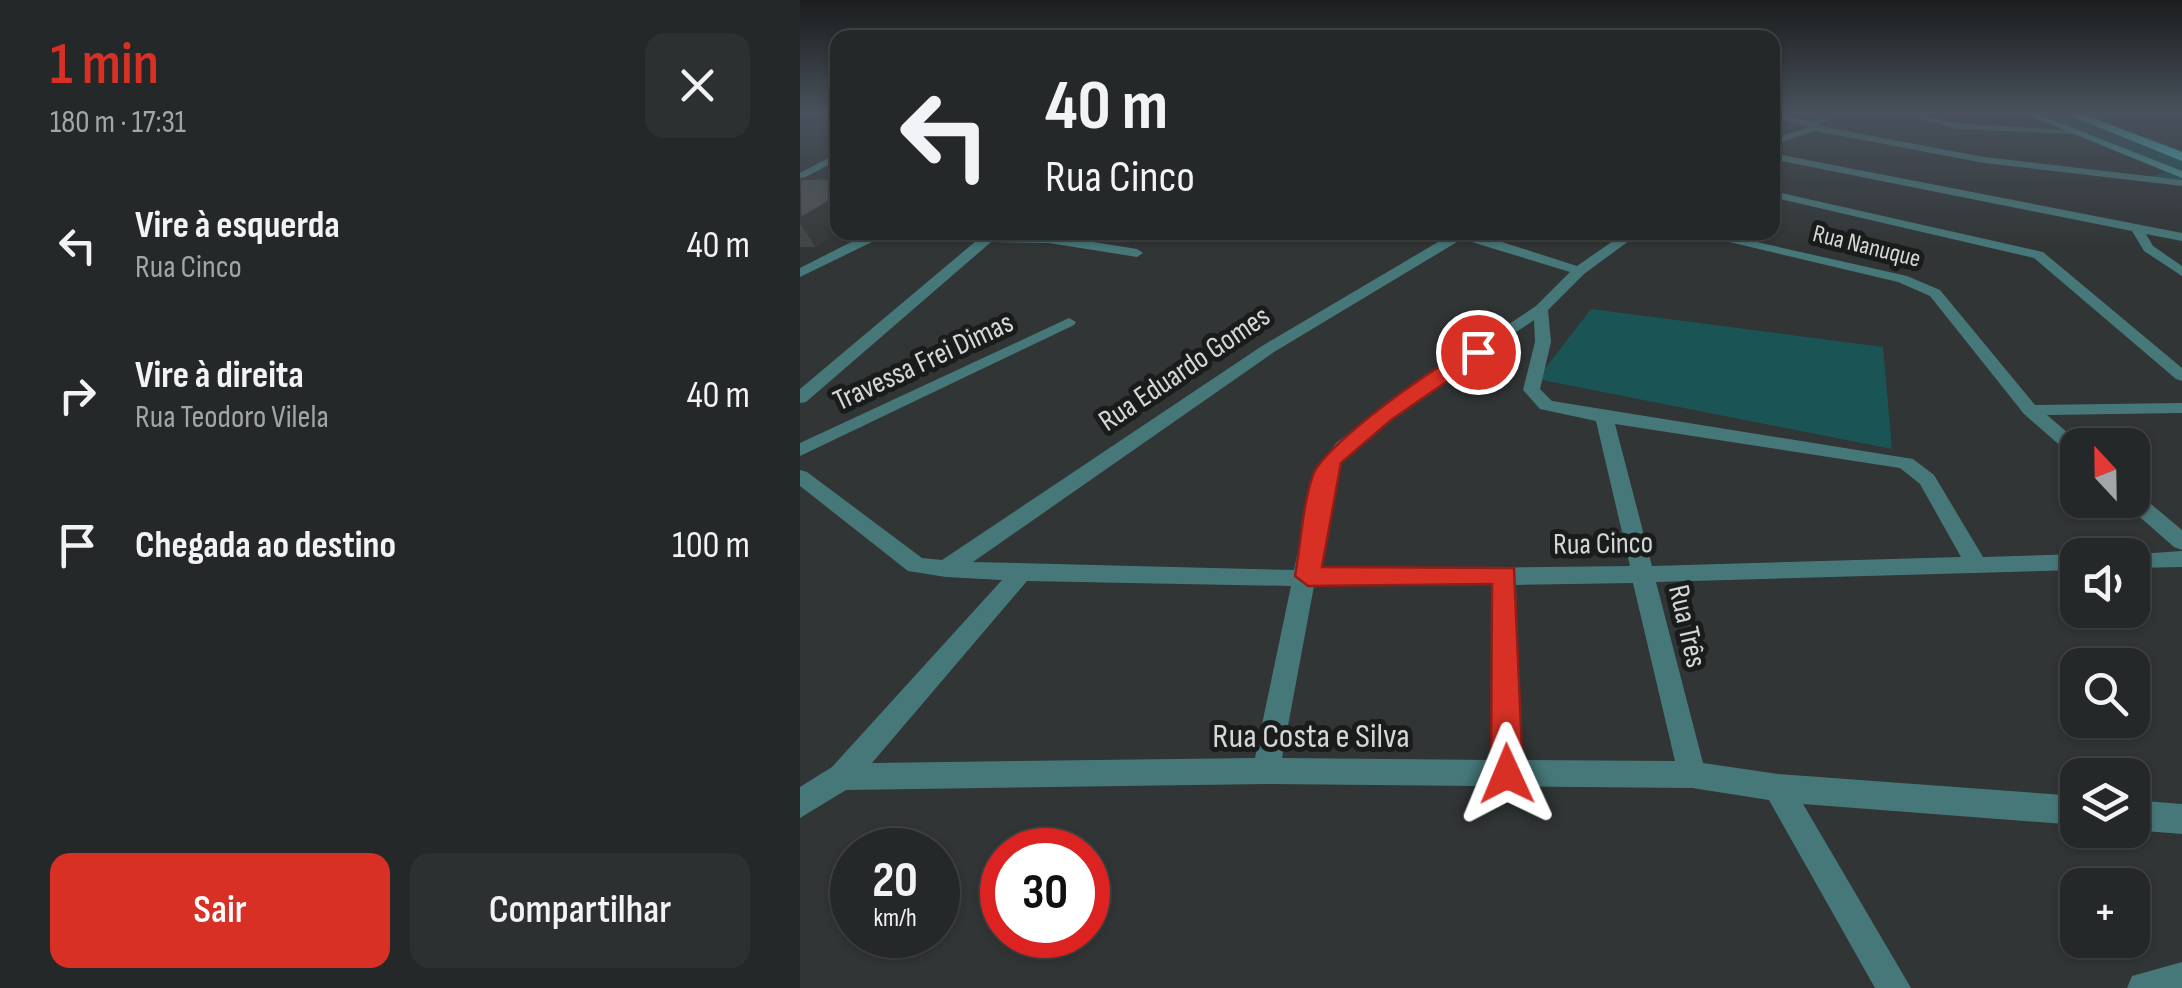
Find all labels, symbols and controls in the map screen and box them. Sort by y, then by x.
text: 1 min [50,29,159,101]
button: close [645,33,750,138]
text: 40 m [1045,65,1168,149]
icon: left [880,70,1010,200]
text: 180 m · 17:31 [50,103,186,142]
text: Rua Cinco [1045,150,1195,205]
text: Vire à esquerda [135,203,340,248]
icon: left [50,218,105,273]
street label: Rua Nanuque [1810,218,1924,275]
text: 40 m [687,223,750,268]
text: Rua Cinco [135,248,242,287]
street label: Rua Eduardo Gomes [1092,298,1277,439]
street label: Travessa Frei Dimas [828,305,1019,419]
pin [1436,310,1521,395]
icon: arrive [1451,325,1506,380]
text: Vire à direita [135,353,304,398]
icon: right [50,368,105,423]
text: 40 m [687,373,750,418]
text: Rua Teodoro Vilela [135,398,329,437]
north arrow [2060,428,2150,518]
map controls [2060,428,2150,958]
icon: arrive [50,518,105,573]
text: Chegada ao destino [135,523,396,568]
text: 100 m [672,523,750,568]
street label: Rua Cinco [1553,525,1653,563]
button: sound [2060,538,2150,628]
street label: Rua Três [1660,581,1714,671]
button: search [2060,648,2150,738]
street label: Rua Costa e Silva [1212,715,1410,758]
position arrow [1455,722,1559,826]
button: layers [2060,758,2150,848]
speed limit sign: 30 [980,828,1110,958]
text: 20 [872,851,918,911]
button: Sair [50,853,390,968]
button: Compartilhar [410,853,750,968]
button: + [2060,868,2150,958]
text: km/h [873,903,917,934]

